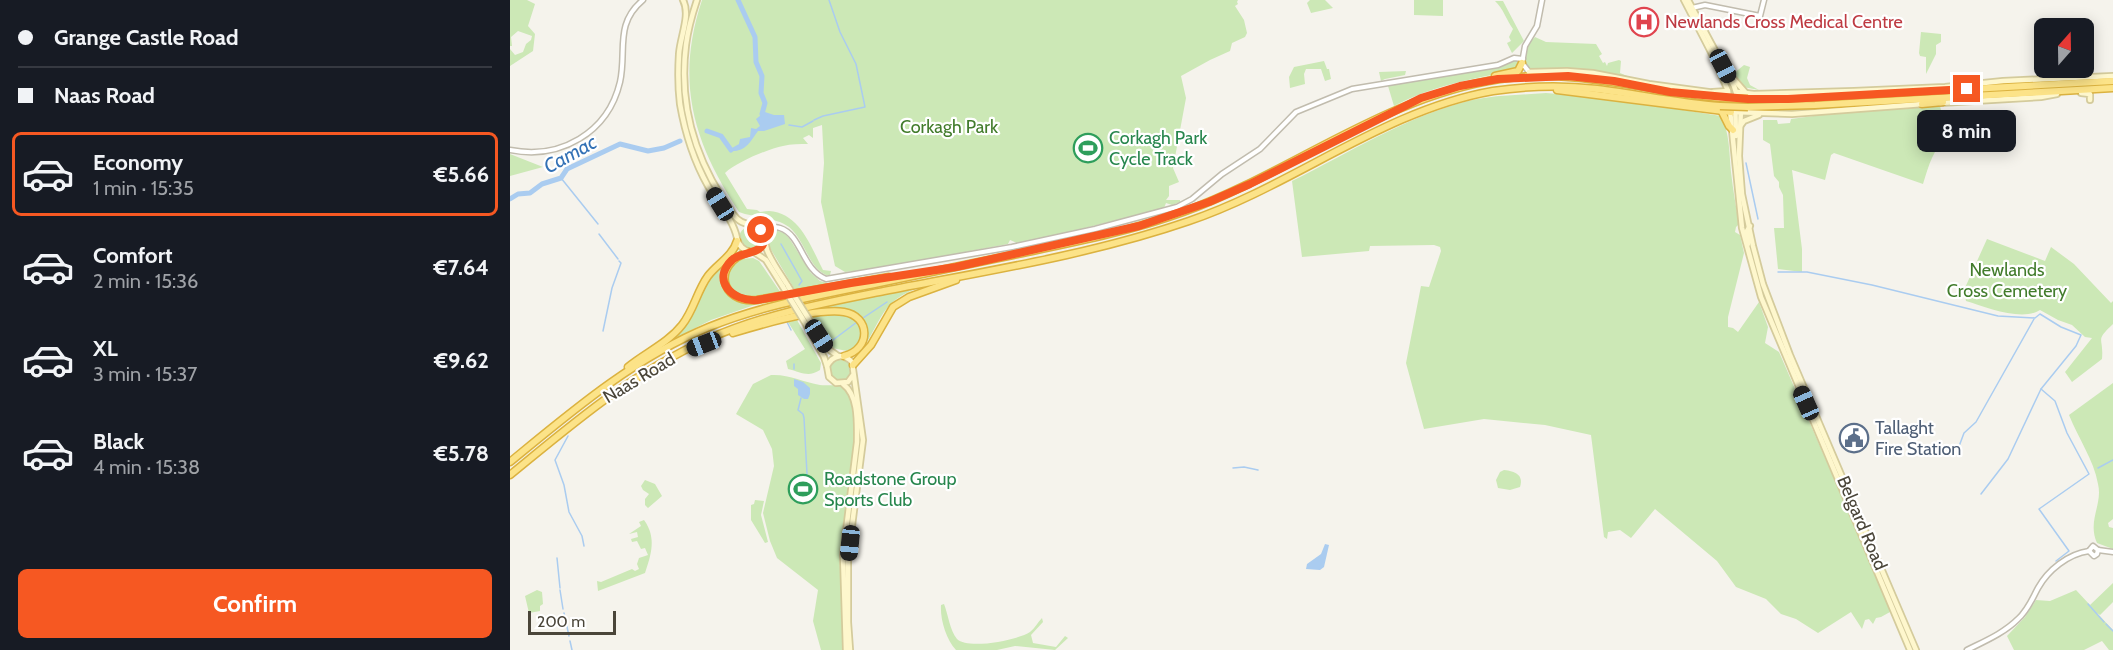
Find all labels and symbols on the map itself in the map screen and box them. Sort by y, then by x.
hospital icon: Newlands Cross Medical Centre [1628,6,1660,38]
place label: Newlands Cross Medical Centre [1665,11,1903,33]
north arrow [2034,18,2094,78]
car [1707,46,1739,86]
route end [1953,75,1980,102]
callout: 8 min [1918,110,2016,152]
park label: Corkagh Park [900,116,999,138]
place label: Corkagh Park Cycle Track [1109,127,1208,170]
water label: Camac [539,129,601,178]
sports icon: Corkagh Park Cycle Track [1072,132,1104,164]
car [703,184,737,224]
route start [747,216,774,243]
park label: Newlands Cross Cemetery [1947,259,2067,302]
car [802,316,836,356]
car [684,329,724,359]
street label: Naas Road [599,348,679,408]
car [1790,383,1822,423]
place label: Tallaght Fire Station [1875,417,1961,460]
public building icon: Tallaght Fire Station [1838,422,1870,454]
place label: Roadstone Group Sports Club [824,468,957,511]
sports icon: Roadstone Group Sports Club [787,473,819,505]
street label: Belgard Road [1832,473,1892,573]
car [839,524,861,562]
scale bar [528,608,616,636]

